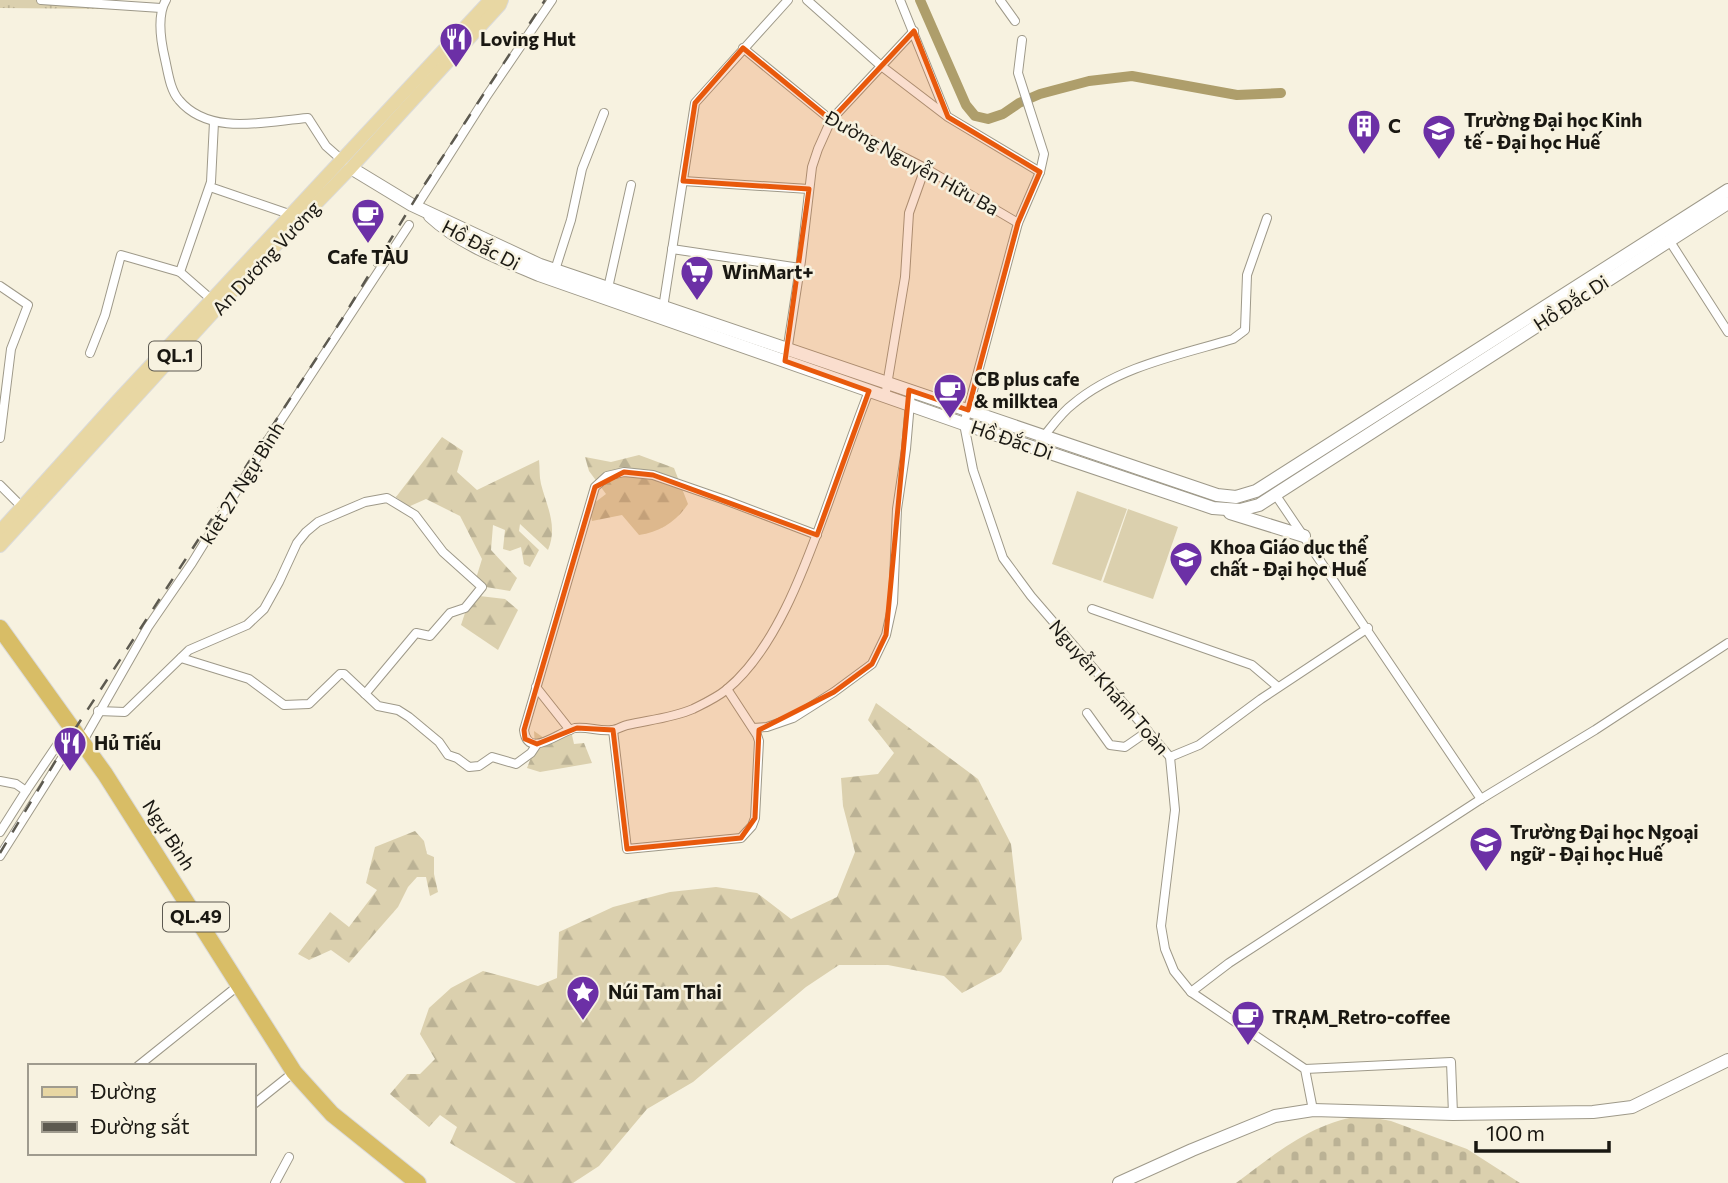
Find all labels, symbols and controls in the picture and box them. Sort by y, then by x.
restaurant icon: Loving Hut [437,20,475,69]
place label: Loving Hut [480,27,576,50]
street label: Đường Nguyễn Hữu Ba [821,105,1003,220]
building icon: C [1345,107,1383,156]
place label: Trường Đại học Kinh tế - Đại học Huế [1464,108,1642,154]
school or university icon: Trường Đại học Kinh tế - Đại học Huế [1420,112,1458,161]
place label: C [1388,114,1401,137]
street label: An Dương Vương [207,196,324,320]
cafe icon: Cafe TÀU [349,196,387,245]
street label: Hồ Đắc Di [438,214,524,275]
place label: Cafe TÀU [327,245,409,268]
supermarket icon: WinMart+ [678,253,716,302]
place label: WinMart+ [722,260,814,283]
street label: Hồ Đắc Di [1529,270,1613,335]
road number: QL.1 [149,342,201,370]
place label: CB plus cafe & milktea [974,367,1080,412]
cafe icon: CB plus cafe & milktea [931,371,969,420]
street label: Hồ Đắc Di [968,415,1056,464]
street label: kiet 27 Ngự Bình [195,417,288,548]
place label: Khoa Giáo dục thể chất - Đại học Huế [1210,534,1370,581]
school or university icon: Khoa Giáo dục thể chất - Đại học Huế [1167,539,1205,588]
street label: Nguyễn Khánh Toàn [1045,615,1174,759]
restaurant icon: Hủ Tiếu [51,724,89,773]
place label: Hủ Tiếu [94,731,161,754]
street label: Ngự Bình [138,795,201,874]
place label: Trường Đại học Ngoại ngữ - Đại học Huế [1510,820,1699,866]
school or university icon: Trường Đại học Ngoại ngữ - Đại học Huế [1467,824,1505,873]
road number: QL.49 [163,902,229,932]
place icon: Núi Tam Thai [564,973,602,1022]
place label: Núi Tam Thai [608,980,722,1003]
cafe icon: TRẠM_Retro-coffee [1229,998,1267,1047]
place label: TRẠM_Retro-coffee [1272,1005,1450,1029]
legend [28,1064,256,1155]
text: Đường [90,1078,156,1103]
scale bar [1476,1110,1609,1154]
text: Đường sắt [90,1113,190,1138]
text: 100 m [1486,1120,1545,1145]

